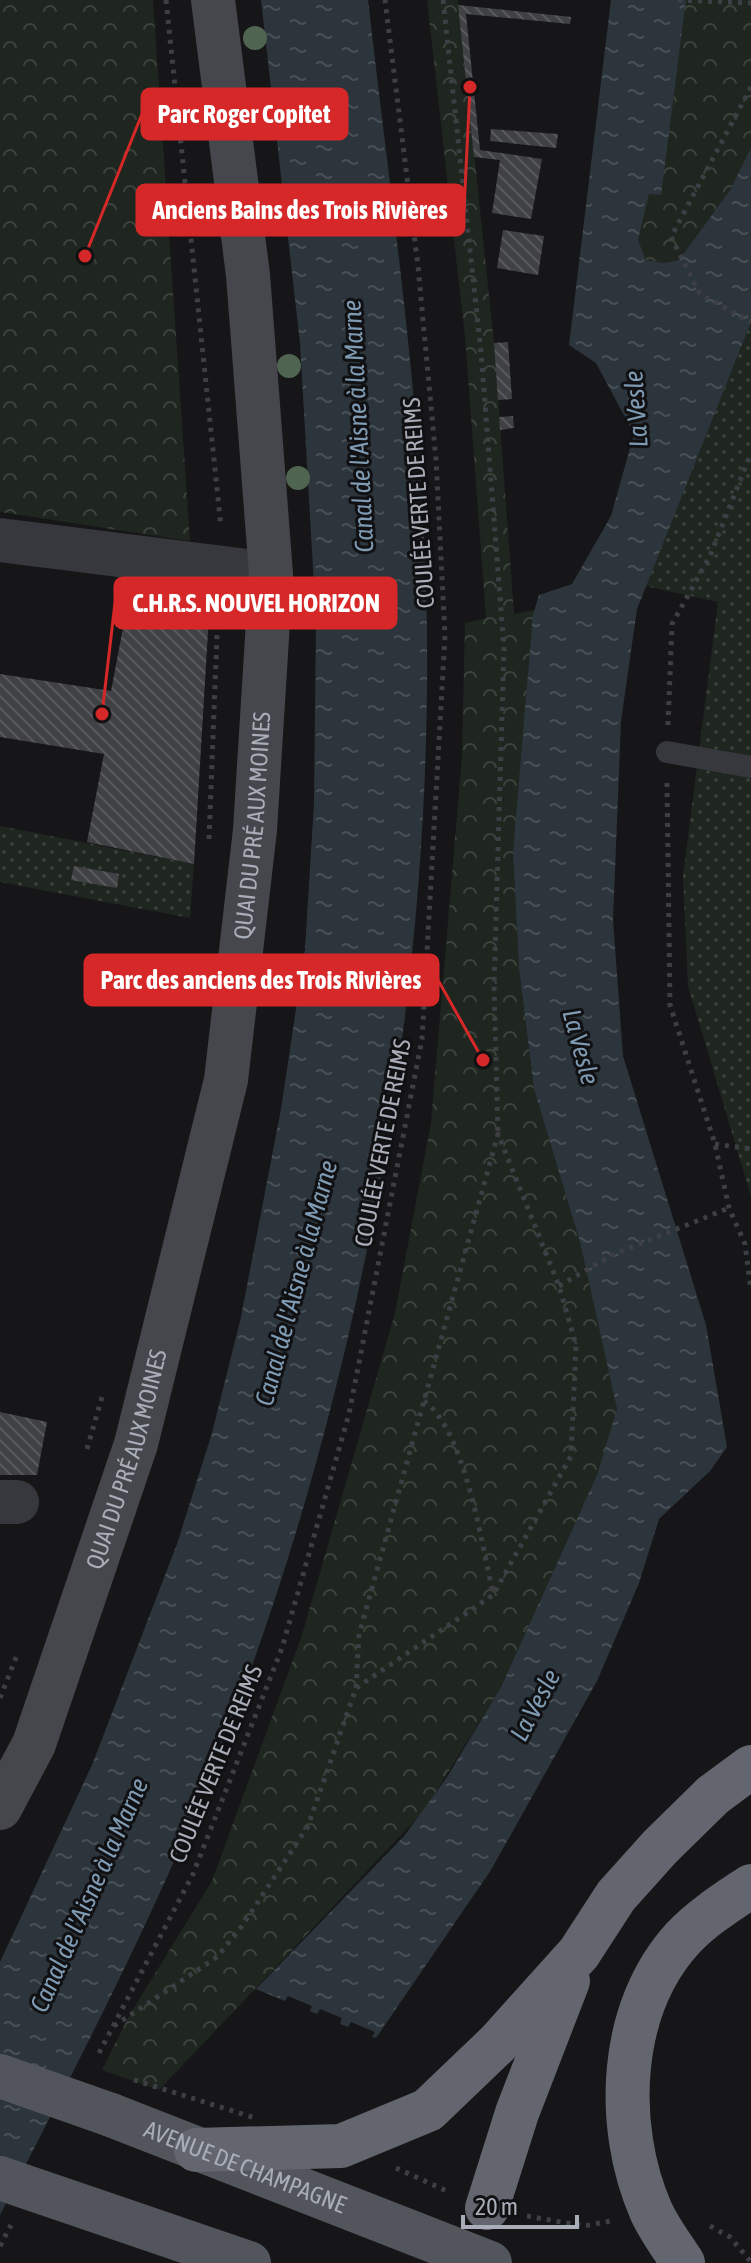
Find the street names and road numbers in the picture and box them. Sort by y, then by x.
street label: COULÉE VERTE DE REIMS [398,397,439,609]
street label: QUAI DU PRÉ AUX MOINES [228,711,275,941]
street label: COULÉE VERTE DE REIMS [349,1037,416,1249]
street label: QUAI DU PRÉ AUX MOINES [80,1347,172,1573]
street label: COULÉE VERTE DE REIMS [163,1661,268,1867]
street label: AVENUE DE CHAMPAGNE [141,2115,350,2218]

